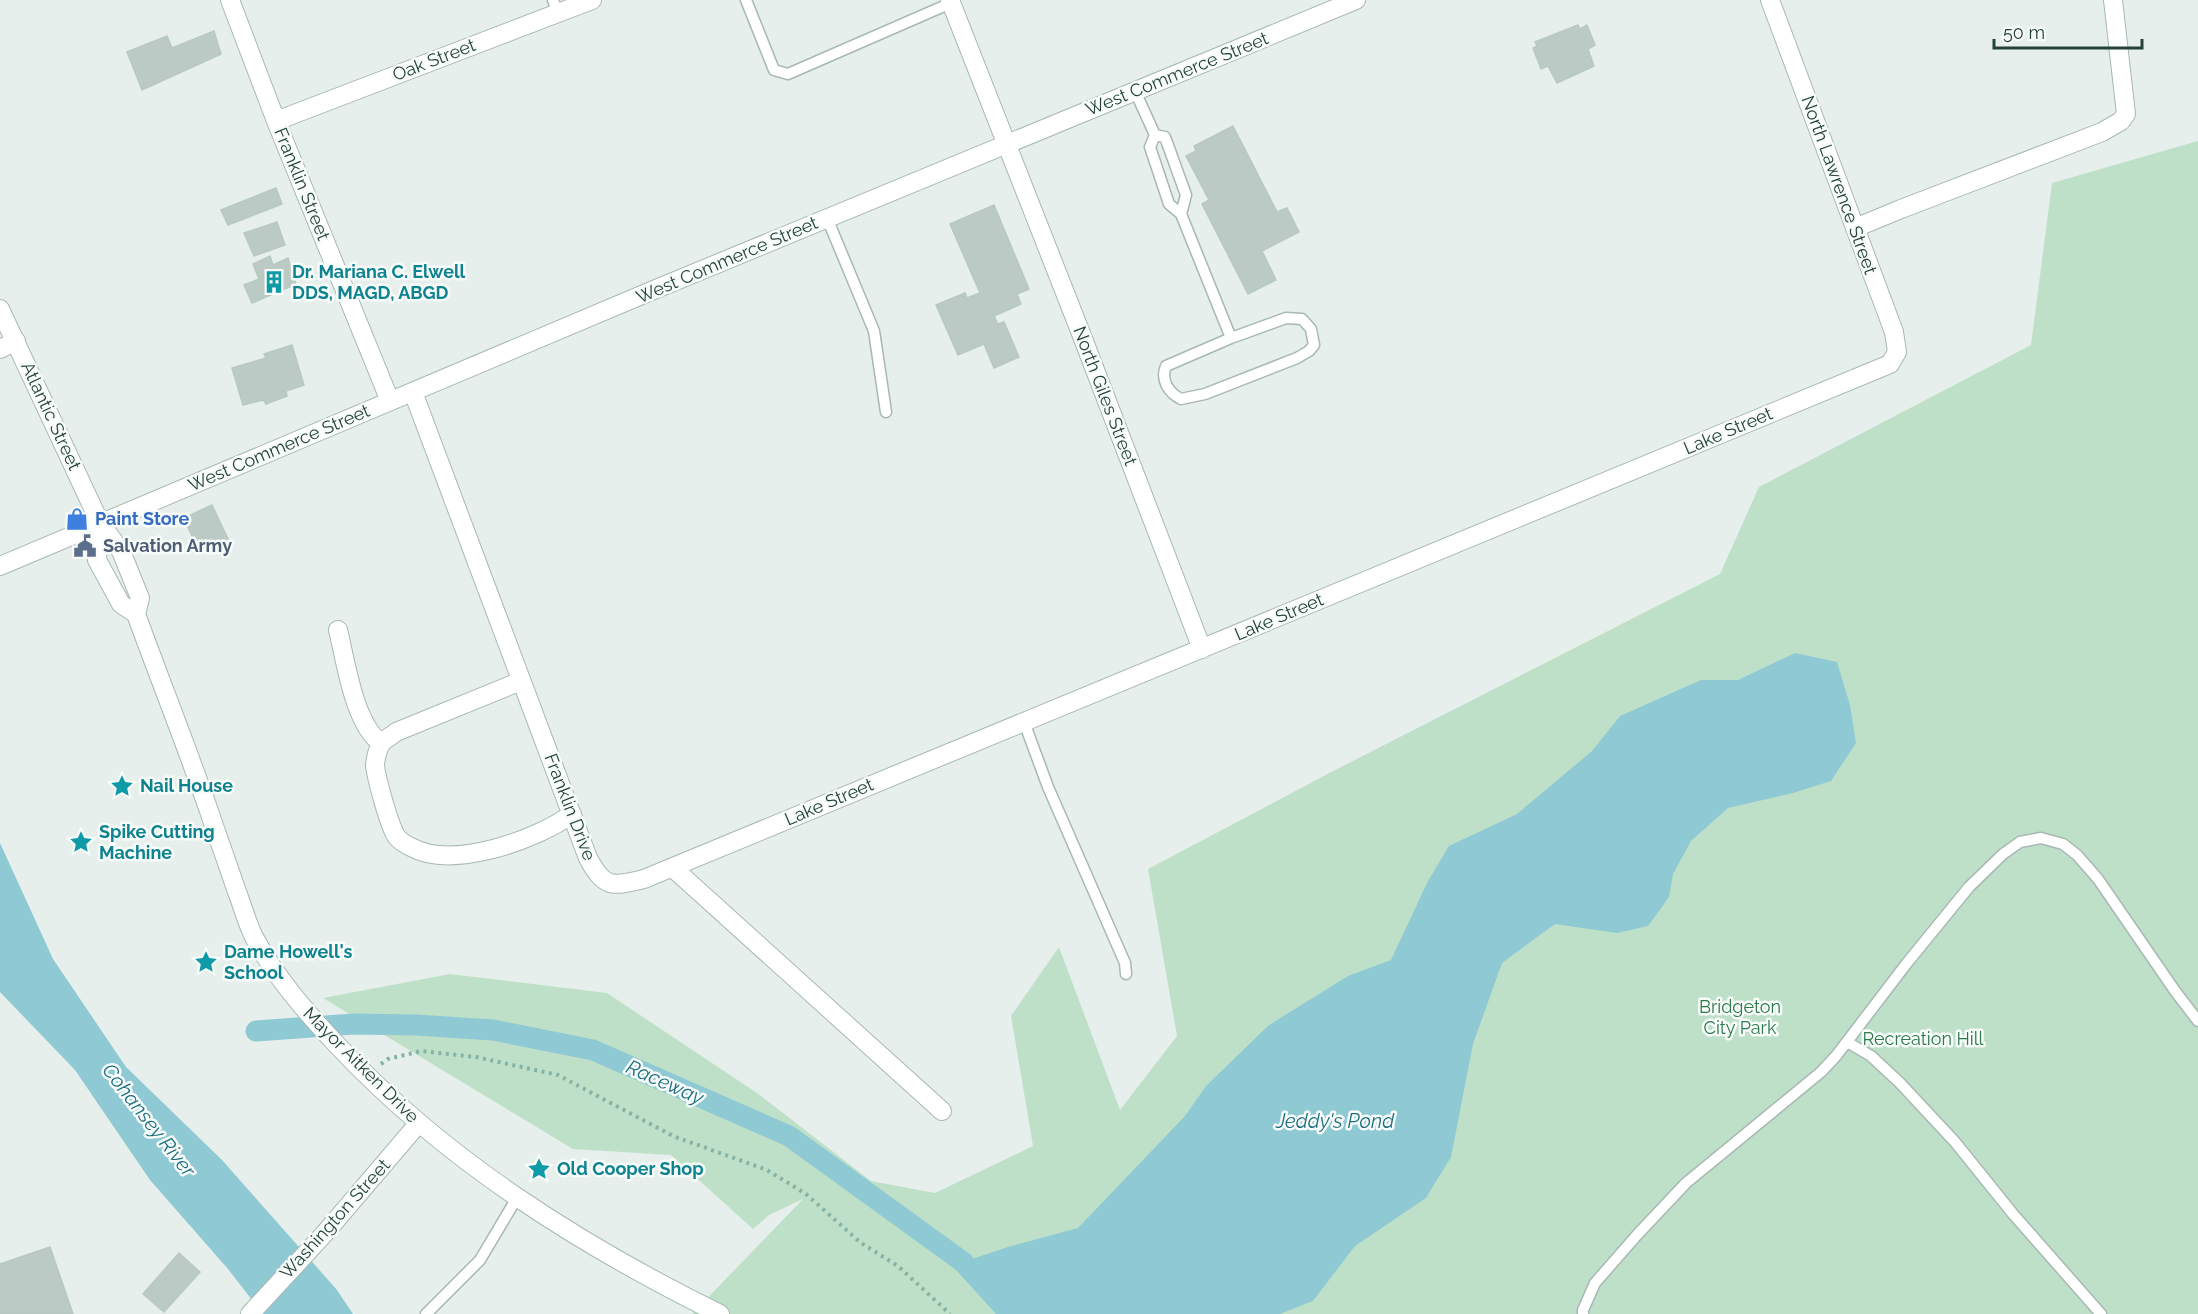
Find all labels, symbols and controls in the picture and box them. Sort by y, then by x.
scale bar [1994,12,2142,50]
text: 50 m [2003,22,2045,43]
street label: West Commerce Street [1082,27,1271,120]
street label: Oak Street [389,34,478,85]
street label: North Lawrence Street [1797,93,1882,277]
street label: Franklin Street [270,124,335,243]
street label: West Commerce Street [633,212,821,307]
place label: Dr. Mariana C. Elwell DDS, MAGD, ABGD [292,261,466,303]
building icon: Dr. Mariana C. Elwell DDS, MAGD, ABGD [261,269,287,295]
street label: North Giles Street [1069,323,1142,468]
street label: Atlantic Street [17,358,86,473]
street label: West Commerce Street [185,400,373,495]
street label: Lake Street [1680,402,1775,459]
shop icon: Paint Store [64,506,90,532]
place label: Paint Store [95,508,189,529]
public building icon: Salvation Army [72,533,98,559]
place label: Salvation Army [103,535,232,556]
street label: Lake Street [1231,588,1326,645]
street label: Franklin Drive [540,750,601,864]
place icon: Nail House [109,773,135,799]
street label: Lake Street [781,773,876,830]
place label: Nail House [140,775,233,796]
place label: Spike Cutting Machine [99,821,215,863]
place icon: Spike Cutting Machine [68,829,94,855]
place label: Dame Howell's School [224,941,352,983]
place icon: Dame Howell's School [193,949,219,975]
park label: Bridgeton City Park [1699,996,1781,1038]
street label: Mayor Aitken Drive [299,1002,424,1127]
park label: Recreation Hill [1863,1028,1984,1049]
water label: Raceway [623,1054,708,1110]
water label: Cohansey River [97,1059,201,1182]
water label: Jeddy's Pond [1275,1109,1395,1133]
street label: Washington Street [275,1154,394,1283]
place icon: Old Cooper Shop [526,1156,552,1182]
place label: Old Cooper Shop [557,1158,704,1179]

